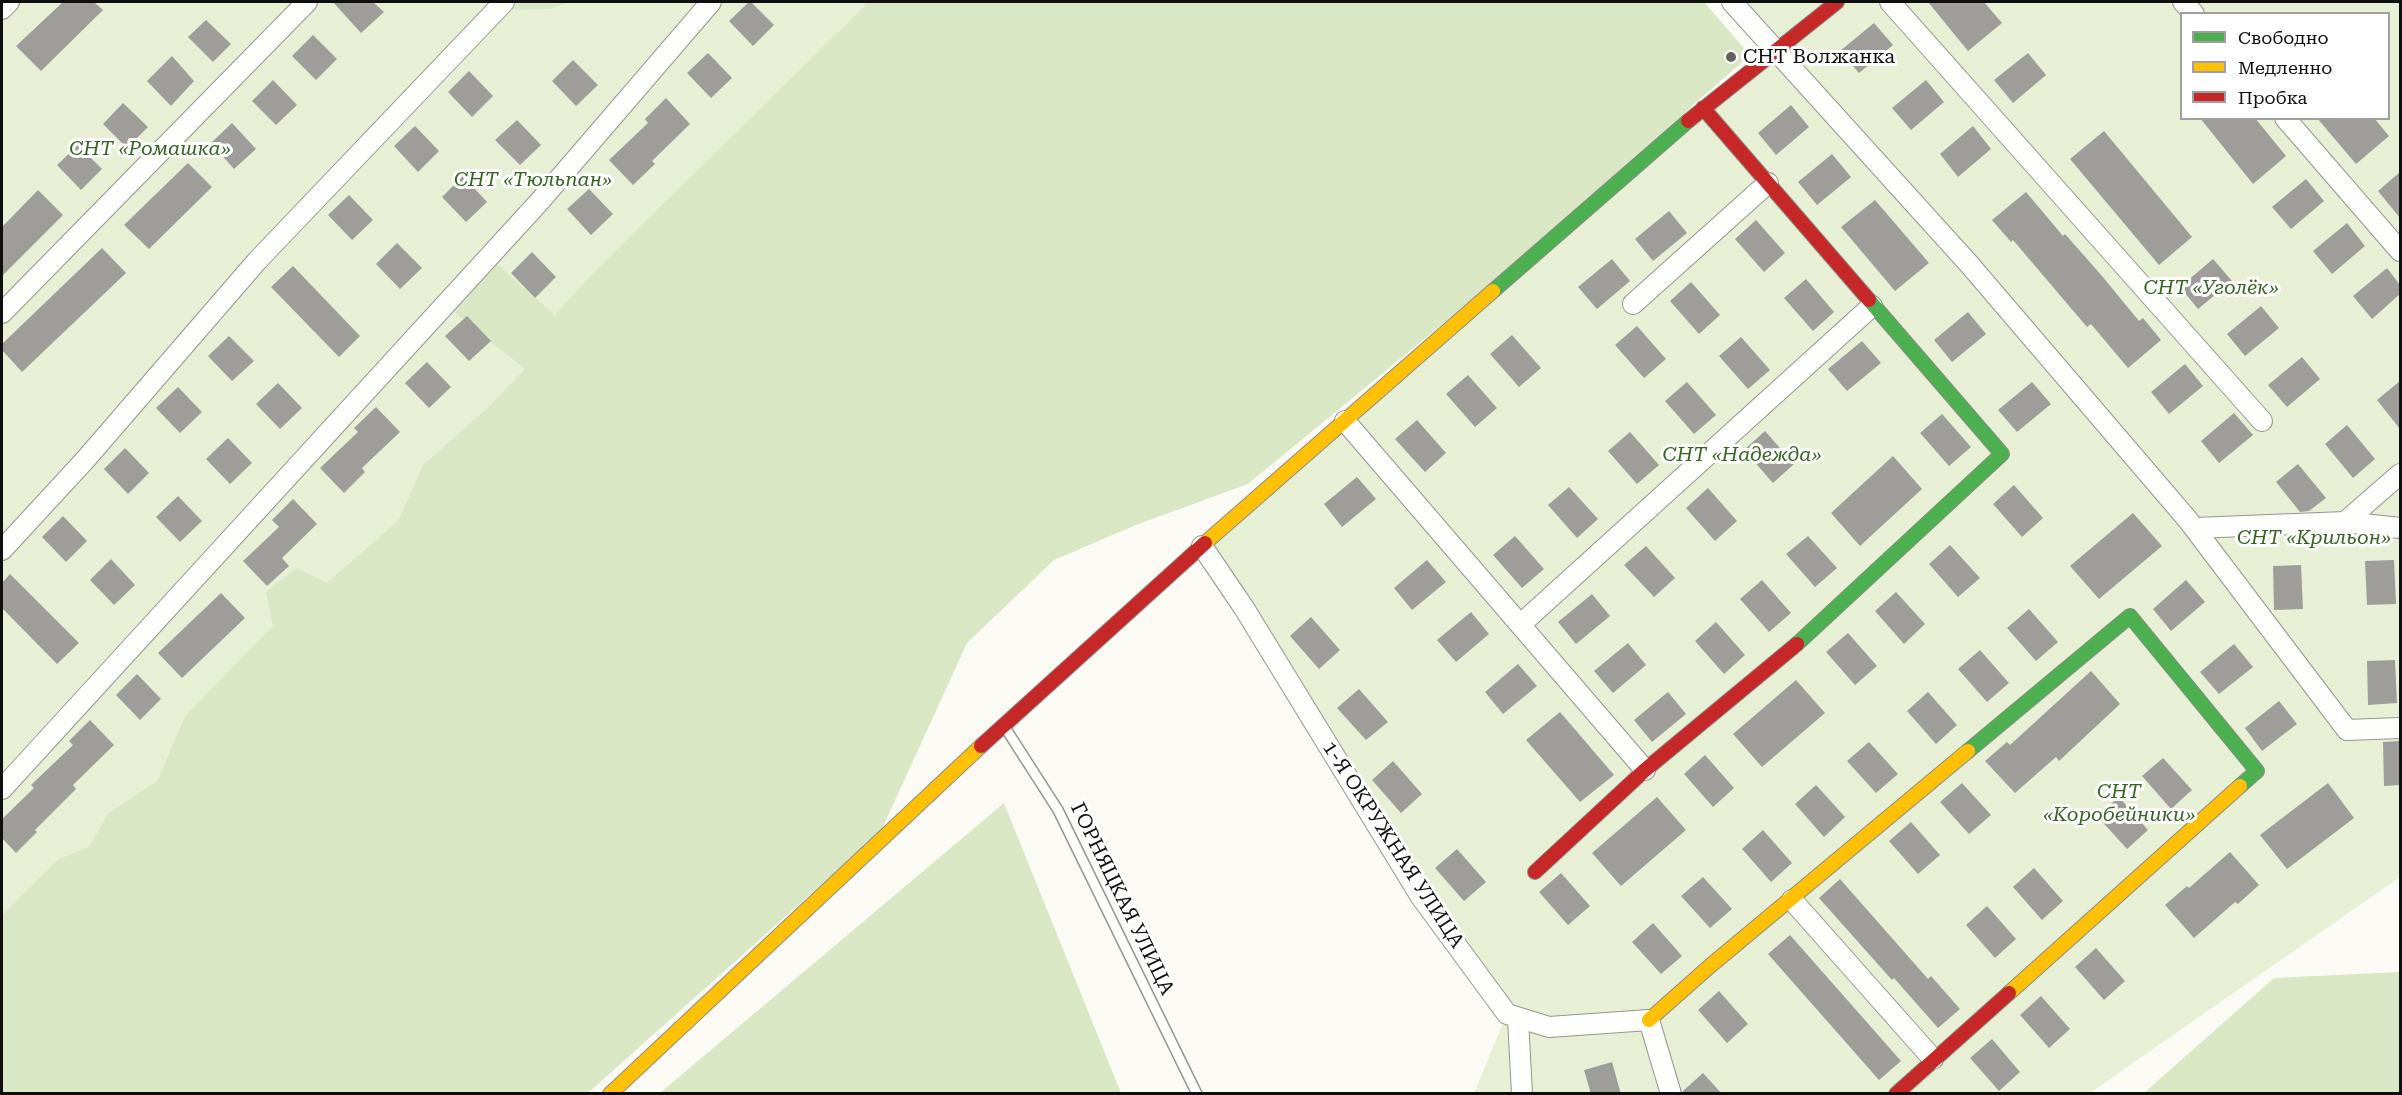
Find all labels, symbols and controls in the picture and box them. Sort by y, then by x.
legend [2180,12,2390,120]
text: Свободно [2238,27,2328,48]
place label: СНТ Волжанка [1743,45,1895,69]
marker: СНТ Волжанка [1724,50,1738,64]
text: Медленно [2238,57,2332,78]
text: Пробка [2238,87,2307,108]
park label: СНТ «Ромашка» [69,137,231,161]
park label: СНТ «Тюльпан» [454,168,612,192]
park label: СНТ «Уголёк» [2143,276,2279,300]
park label: СНТ «Надежда» [1663,443,1821,467]
park label: СНТ «Крильон» [2237,526,2391,550]
street label: 1-Я ОКРУЖНАЯ УЛИЦА [1317,737,1469,953]
park label: СНТ «Коробейники» [2043,780,2195,827]
street label: ГОРНЯЦКАЯ УЛИЦА [1065,799,1179,999]

